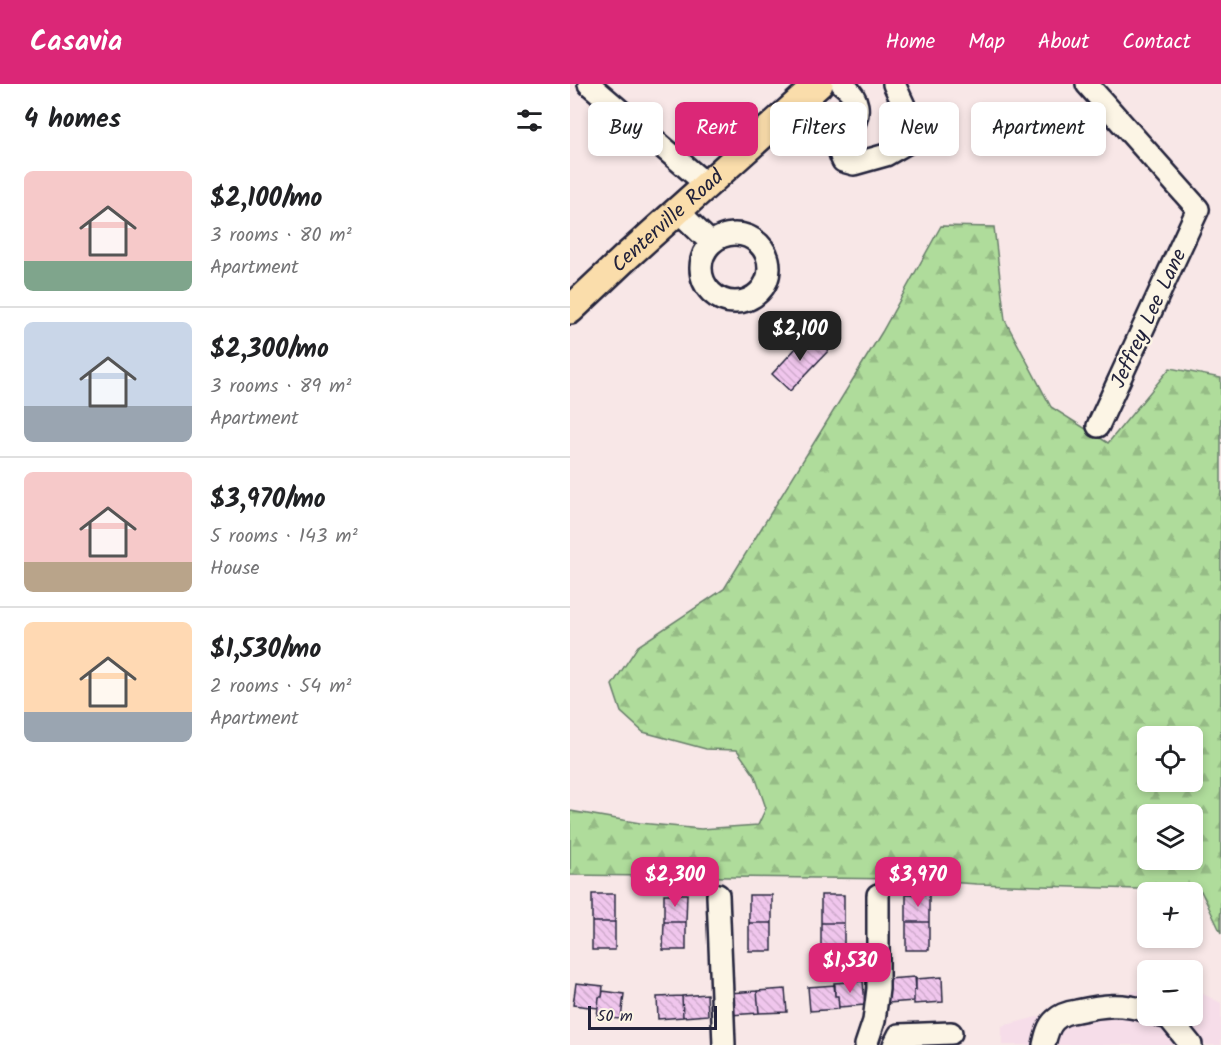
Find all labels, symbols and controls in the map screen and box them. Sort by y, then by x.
text: Casavia [30,20,122,65]
text: Home [886,26,935,59]
text: Map [968,26,1005,59]
text: About [1038,26,1089,59]
text: Contact [1122,26,1191,59]
text: 4 homes [24,99,121,141]
chip: Buy [588,102,663,156]
chip: Rent [675,102,758,156]
chip: Filters [770,102,867,156]
chip: New [879,102,959,156]
chip: Apartment [971,102,1106,156]
icon: filters [513,104,546,137]
street label: Centerville Road [604,161,732,281]
text: $2,100/mo [210,178,322,220]
icon: home [72,195,144,267]
text: 3 rooms · 80 m² [210,220,352,252]
street label: Jeffrey Lee Lane [1103,243,1196,394]
text: Apartment [210,252,299,284]
pin: $2,100 [751,311,849,362]
text: $2,100 [772,314,828,346]
text: $2,300/mo [210,329,329,371]
icon: home [72,346,144,418]
text: 3 rooms · 89 m² [210,371,351,403]
text: Apartment [210,403,299,435]
text: $3,970/mo [210,479,326,521]
icon: home [72,496,144,568]
text: 5 rooms · 143 m² [210,521,358,553]
text: House [210,553,260,585]
text: $1,530/mo [210,629,321,671]
icon: home [72,646,144,718]
text: 2 rooms · 54 m² [210,671,351,703]
text: Apartment [210,703,299,735]
map controls [1137,726,1203,1026]
button: locate [1137,726,1203,792]
button: layers [1137,804,1203,870]
pin: $2,300 [626,857,724,908]
pin: $3,970 [869,857,967,908]
text: $2,300 [645,860,705,892]
text: $3,970 [889,860,947,892]
button: + [1137,882,1203,948]
pin: $1,530 [801,943,899,994]
text: $1,530 [823,946,877,978]
button: − [1137,960,1203,1026]
scale bar [588,1003,717,1030]
text: 50 m [597,1004,633,1029]

